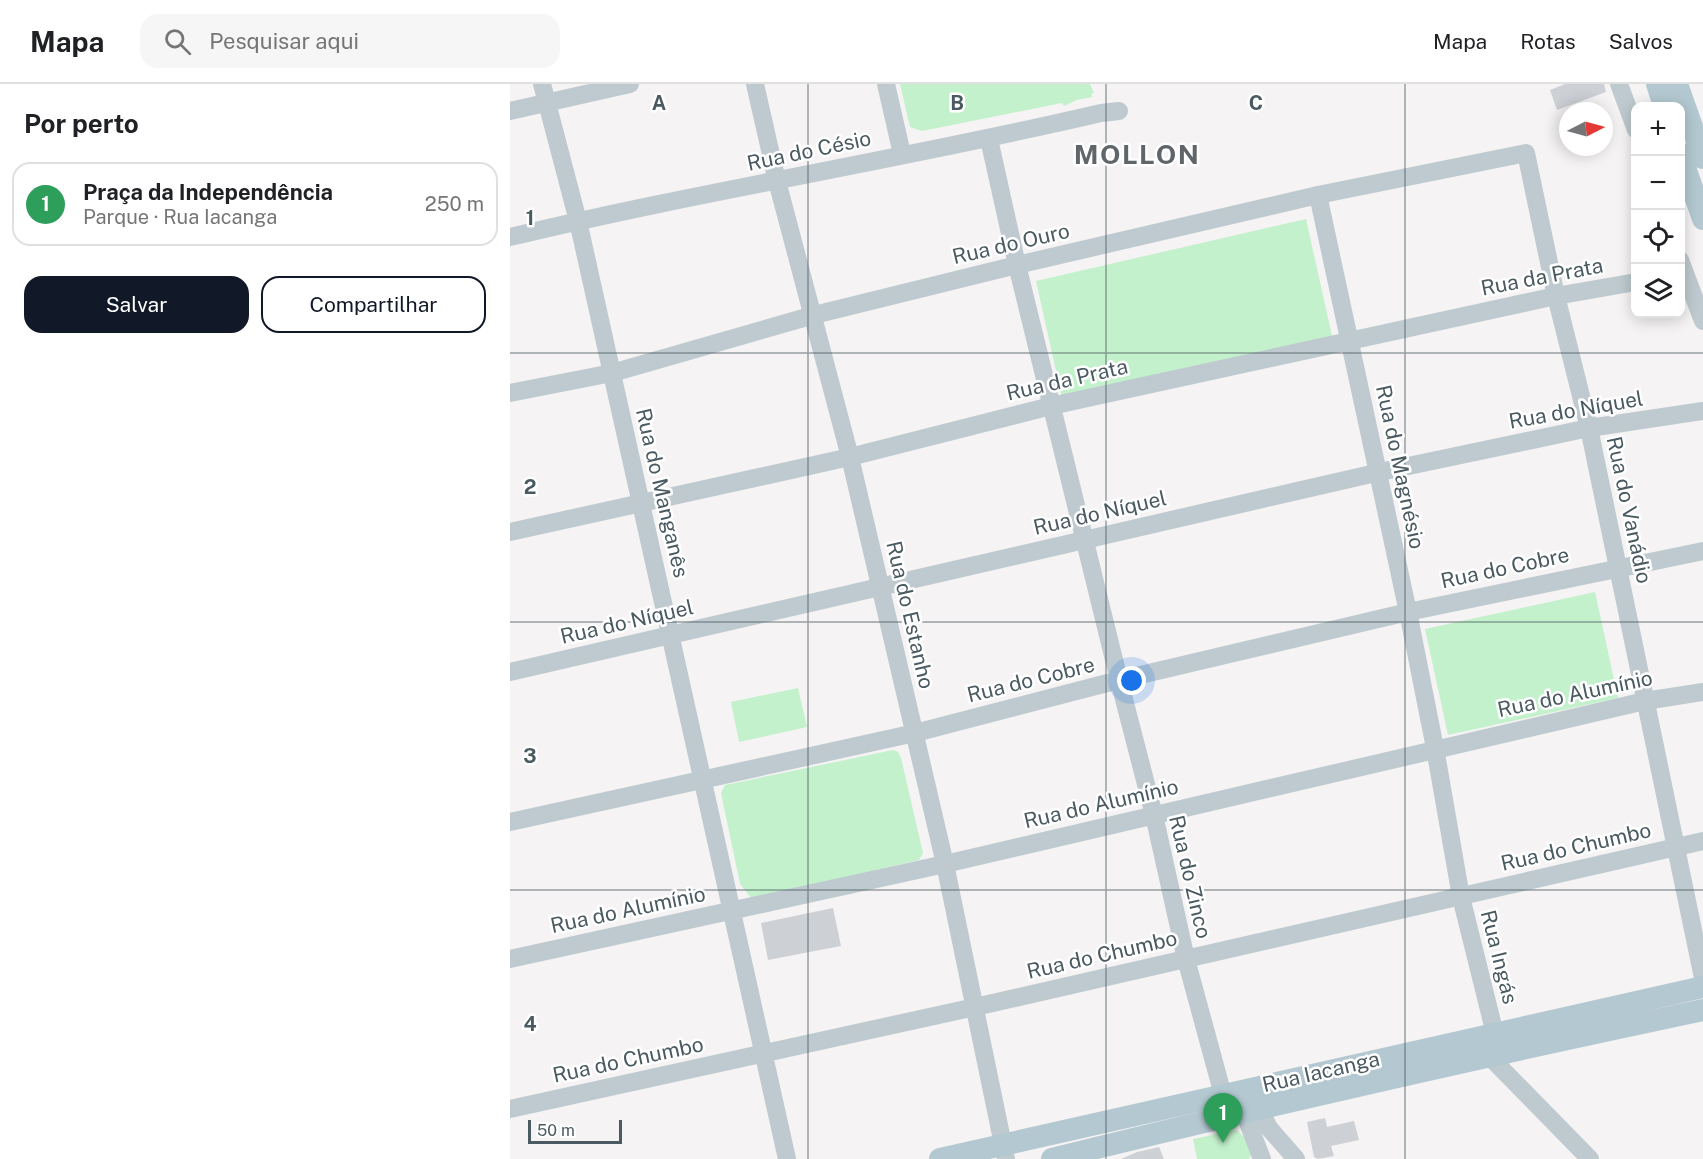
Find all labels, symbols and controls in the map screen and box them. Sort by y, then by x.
search box [140,14,560,68]
text: Mapa [30,25,104,58]
icon: search [161,25,194,58]
text: Pesquisar aqui [209,28,359,54]
text: Mapa [1433,29,1487,54]
text: Rotas [1520,29,1576,54]
text: Salvos [1609,29,1673,54]
text: A [652,91,666,115]
text: B [950,91,964,115]
text: C [1249,91,1263,115]
north arrow [1559,102,1613,156]
map controls [1631,102,1685,318]
button: + [1631,102,1685,156]
text: Por perto [24,108,139,139]
street label: Rua do Césio [745,125,873,176]
district label: MOLLON [1074,138,1200,170]
button: − [1631,156,1685,210]
text: Praça da Independência [83,179,333,205]
text: 1 [41,192,50,216]
text: 250 m [425,192,484,216]
text: Parque · Rua Iacanga [83,205,277,229]
text: 1 [526,206,534,230]
button: locate [1631,210,1685,264]
street label: Rua do Ouro [950,218,1072,269]
street label: Rua da Prata [1479,252,1605,301]
button: layers [1631,264,1685,318]
button: Salvar [24,276,249,333]
button: Compartilhar [261,276,486,333]
street label: Rua da Prata [1004,353,1130,406]
street label: Rua do Magnésio [1371,383,1430,551]
street label: Rua do Níquel [1507,385,1645,434]
street label: Rua do Manganês [631,406,694,580]
street label: Rua do Vanádio [1602,434,1657,586]
text: 2 [524,475,536,499]
street label: Rua do Níquel [1031,485,1169,540]
street label: Rua do Estanho [881,538,940,691]
street label: Rua do Cobre [1438,542,1571,593]
street label: Rua do Níquel [558,594,696,649]
street label: Rua do Cobre [964,652,1097,707]
street label: Rua do Alumínio [1495,665,1655,722]
your location [1117,666,1146,695]
text: 3 [523,744,537,768]
street label: Rua do Alumínio [1021,774,1181,833]
street label: Rua do Zinco [1164,813,1217,941]
street label: Rua do Chumbo [1498,817,1653,876]
street label: Rua do Alumínio [548,881,708,938]
street label: Rua Ingás [1476,907,1523,1006]
street label: Rua do Chumbo [1024,925,1179,984]
text: 4 [523,1012,537,1036]
street label: Rua do Chumbo [550,1031,706,1088]
street label: Rua Iacanga [1260,1046,1382,1097]
pin: 1 [1204,1094,1242,1143]
scale bar [528,1117,622,1144]
text: 50 m [537,1121,575,1140]

